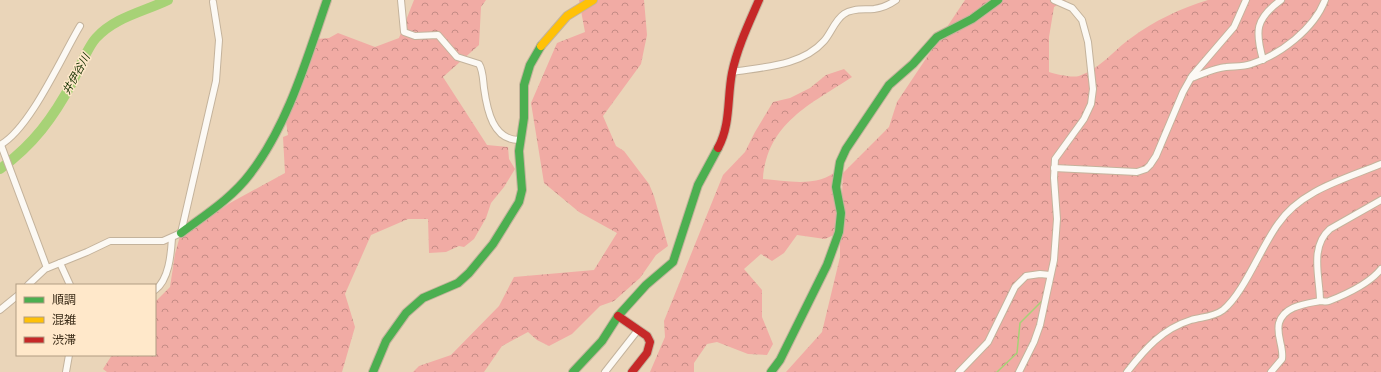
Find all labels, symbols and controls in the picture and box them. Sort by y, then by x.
water label: 井伊谷川 [60,51,92,96]
legend [16,284,156,356]
text: 順調 [52,293,76,307]
text: 混雑 [52,313,76,327]
text: 渋滞 [52,333,76,347]

